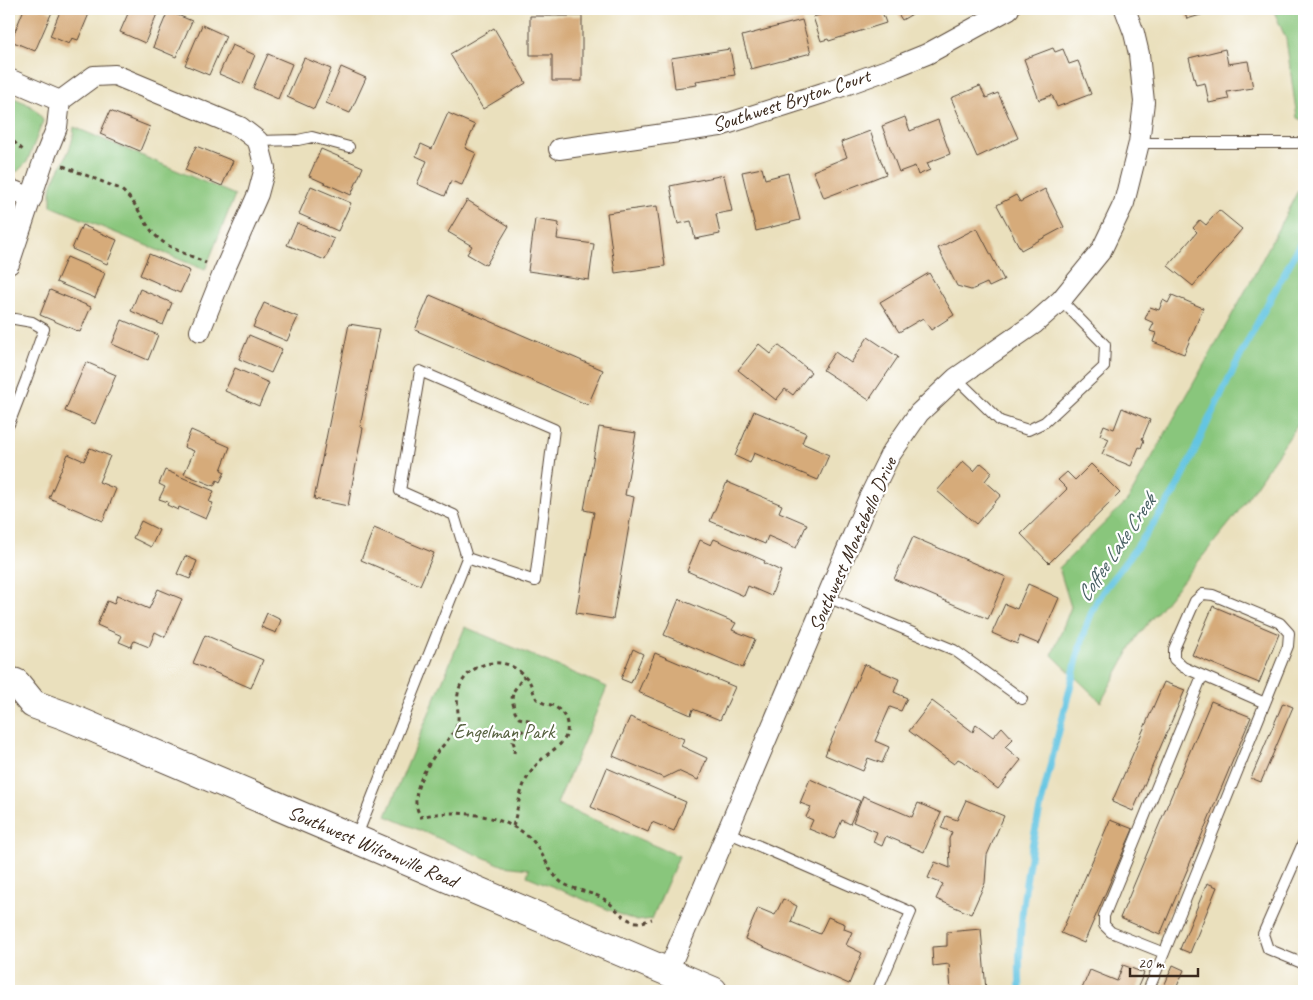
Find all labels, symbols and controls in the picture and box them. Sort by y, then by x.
street label: Southwest Bryton Court [709,62,875,138]
street label: Southwest Montebello Drive [803,452,903,635]
water label: Coffee Lake Creek [1071,486,1164,606]
park label: Engelman Park [454,719,556,744]
street label: Southwest Wilsonville Road [284,799,464,895]
scale bar [1130,945,1198,977]
text: 20 m [1138,954,1165,973]

